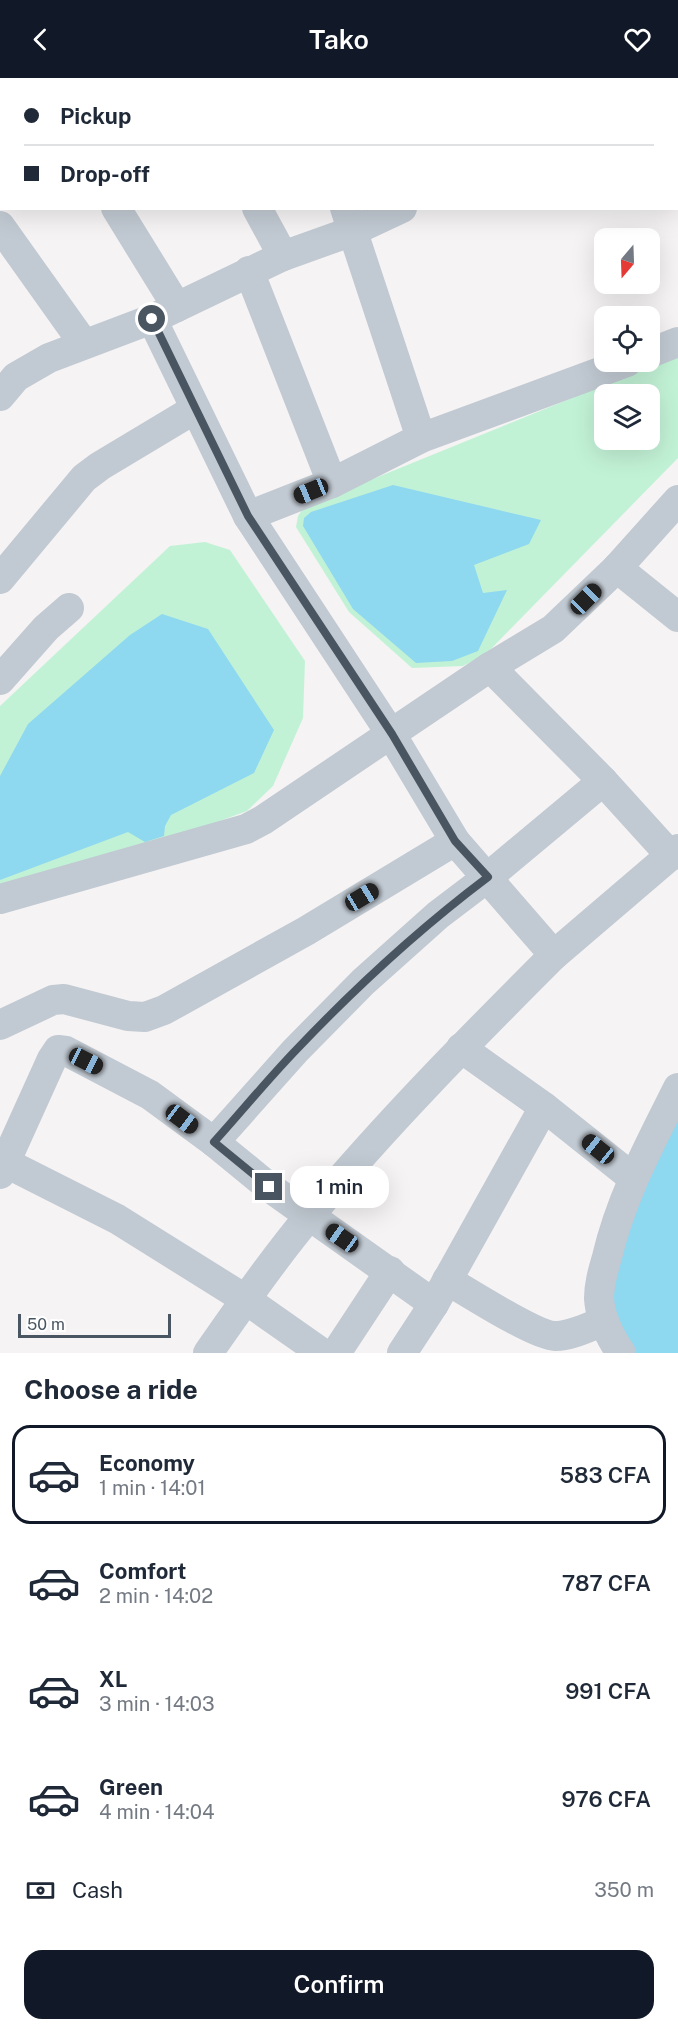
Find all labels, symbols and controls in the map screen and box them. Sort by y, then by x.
icon: back [24,23,57,56]
text: Tako [309,23,369,55]
icon: heart [621,23,654,56]
text: Pickup [60,103,131,129]
text: Drop-off [60,161,150,187]
north arrow [594,228,660,294]
map controls [594,228,660,450]
route start [138,305,165,332]
button: locate [594,306,660,372]
button: layers [594,384,660,450]
car [291,476,331,506]
car [567,580,605,618]
car [342,880,382,914]
car [66,1045,106,1077]
car [162,1101,202,1137]
car [578,1131,618,1167]
callout: 1 min [290,1166,389,1208]
route end [255,1173,282,1200]
text: 1 min [316,1175,363,1199]
car [322,1220,362,1256]
scale bar [18,1311,171,1338]
text: 50 m [27,1315,65,1334]
text: Choose a ride [24,1373,198,1405]
icon: car [27,1448,81,1502]
text: Economy [99,1450,195,1476]
text: 583 CFA [560,1462,651,1488]
text: 1 min · 14:01 [99,1476,206,1500]
icon: car [27,1556,81,1610]
text: Comfort [99,1558,186,1584]
text: 787 CFA [562,1570,651,1596]
text: 2 min · 14:02 [99,1584,213,1608]
icon: car [27,1664,81,1718]
text: XL [99,1666,127,1692]
text: 991 CFA [565,1678,651,1704]
text: 3 min · 14:03 [99,1692,215,1716]
icon: car [27,1772,81,1826]
text: Green [99,1774,163,1800]
text: 976 CFA [562,1786,651,1812]
text: 4 min · 14:04 [99,1800,215,1824]
icon: cash [24,1874,57,1907]
text: Cash [72,1877,123,1903]
text: 350 m [594,1878,654,1902]
button: Confirm [24,1950,654,2019]

